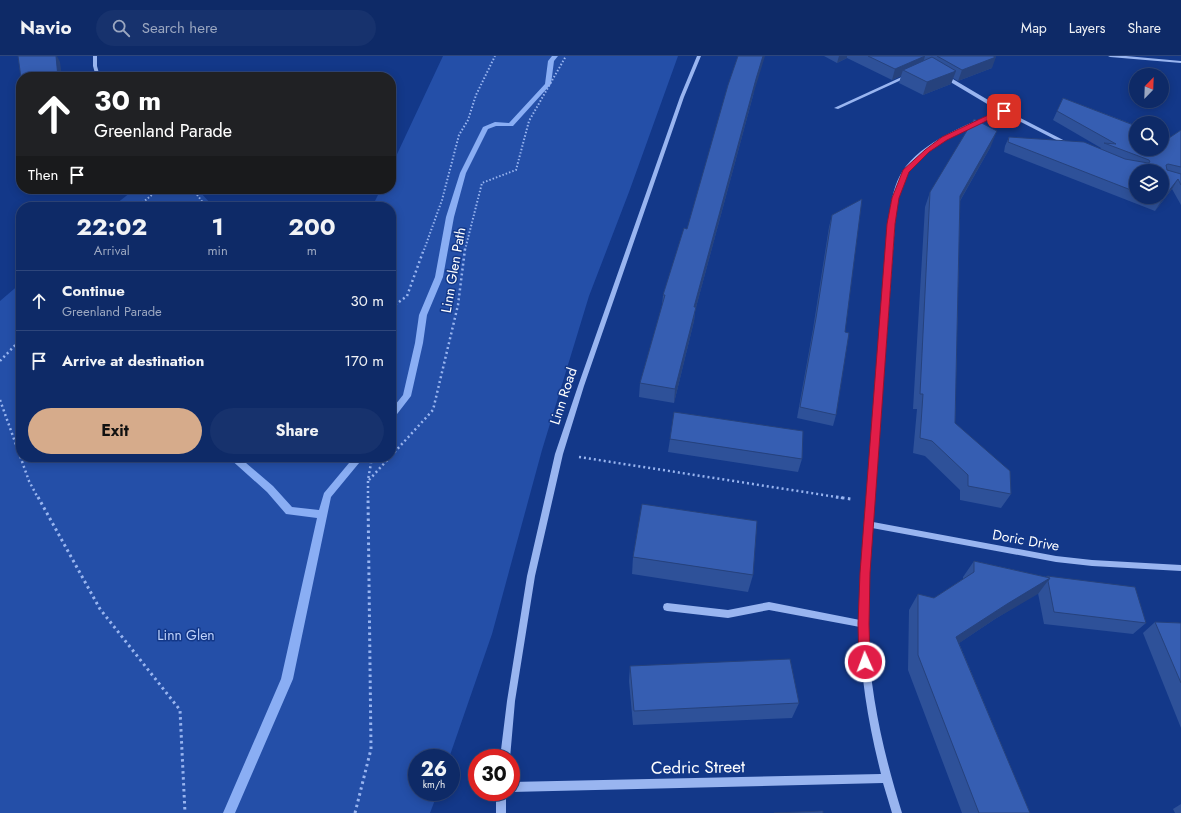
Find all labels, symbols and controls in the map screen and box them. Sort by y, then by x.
search box [96,10,376,46]
text: Navio [20,14,72,41]
icon: search [110,17,132,39]
text: Search here [142,17,218,39]
text: Map [1021,18,1047,38]
text: Layers [1069,18,1105,38]
text: Share [1127,18,1161,38]
north arrow [1129,68,1169,108]
map controls [1129,68,1169,204]
text: 30 m [94,80,161,121]
icon: ahead [28,88,80,140]
pin [987,94,1021,128]
icon: arrive [993,100,1015,122]
button: search [1129,116,1169,156]
text: Greenland Parade [94,118,232,144]
text: Then [28,164,58,186]
icon: arrive [66,164,88,186]
button: layers [1129,164,1169,204]
text: 22:02 [76,209,147,244]
text: 1 [212,209,224,244]
text: 200 [288,209,336,244]
street label: Linn Glen Path [436,226,470,314]
text: Arrival [94,241,130,260]
text: min [207,241,228,260]
text: m [307,241,317,260]
text: Continue [62,280,125,302]
icon: ahead [28,290,50,312]
text: 30 m [351,290,384,312]
text: Greenland Parade [62,302,162,321]
icon: arrive [28,350,50,372]
text: Arrive at destination [62,350,204,372]
text: 170 m [344,350,384,372]
street label: Linn Road [544,365,582,427]
button: Exit [28,408,202,454]
button: Share [210,408,384,454]
street label: Doric Drive [991,524,1061,556]
park label: Linn Glen [157,625,215,645]
position arrow [844,641,886,683]
speed limit sign: 30 [468,749,520,801]
street label: Cedric Street [651,754,745,780]
text: 26 [421,755,447,784]
text: km/h [423,777,445,792]

